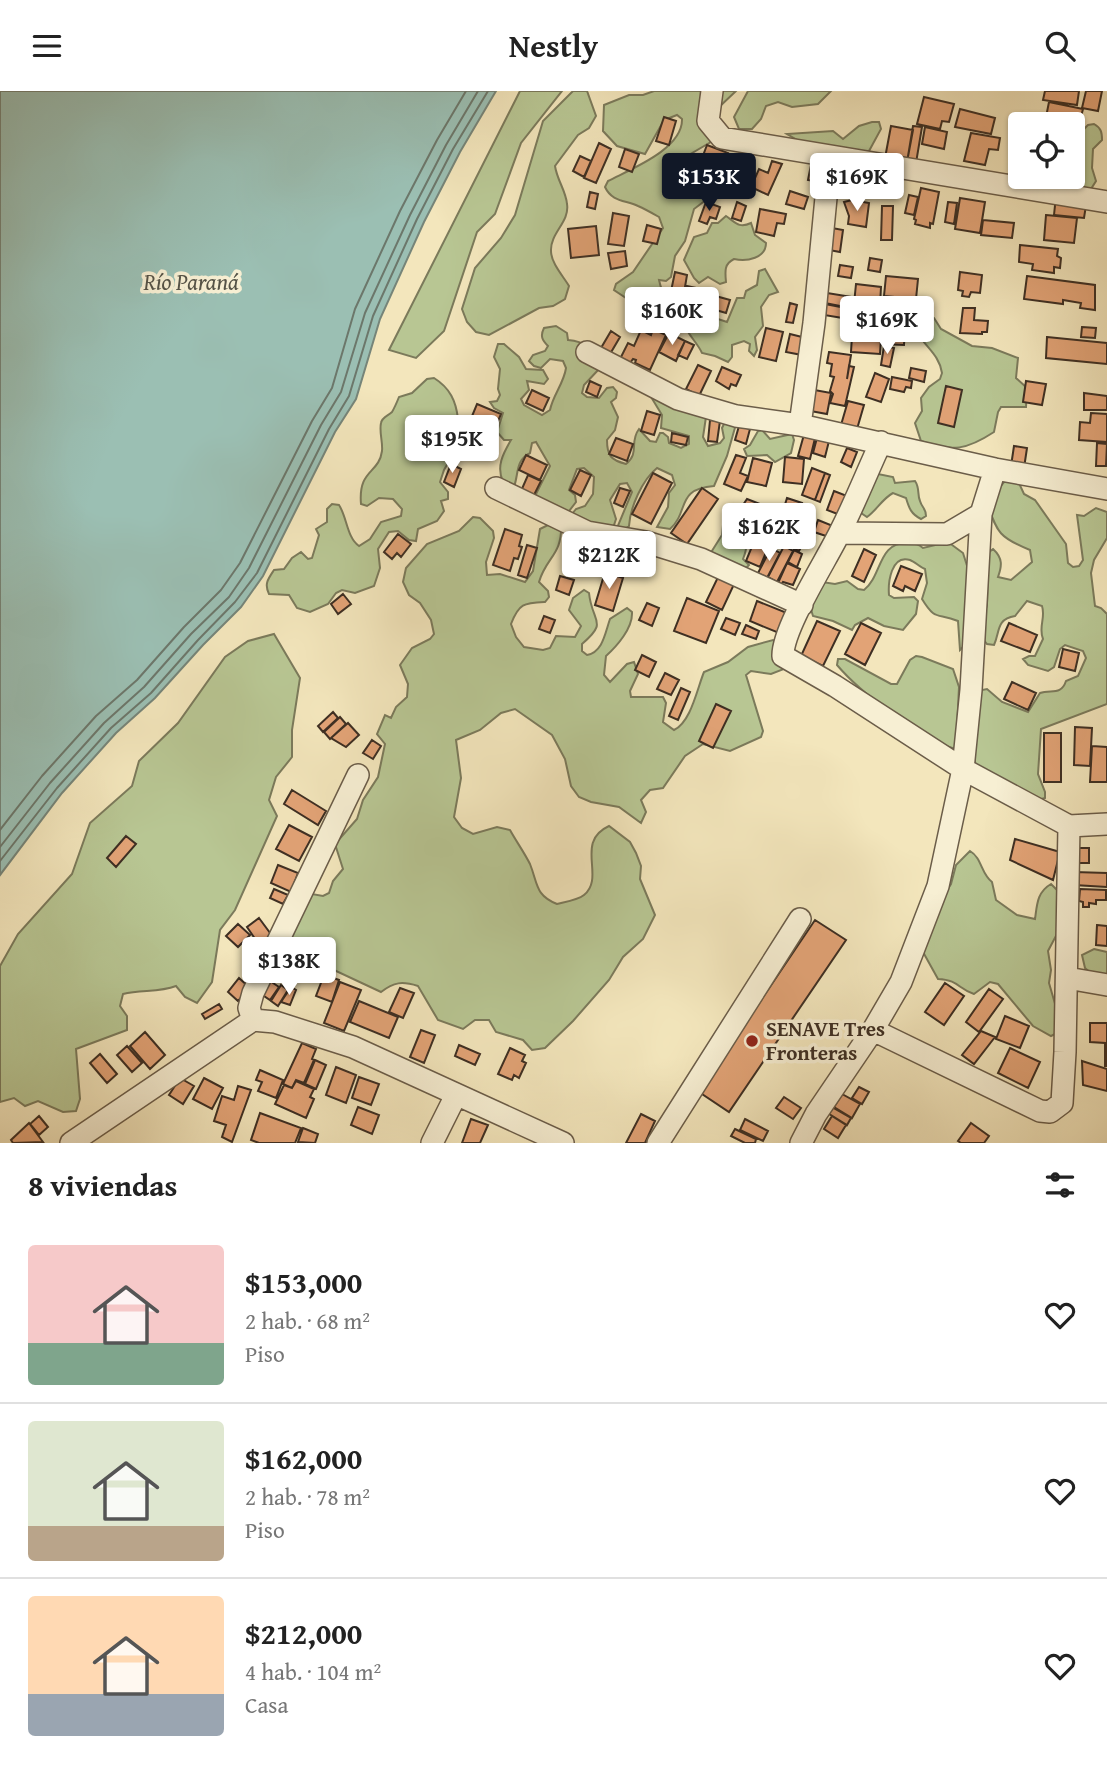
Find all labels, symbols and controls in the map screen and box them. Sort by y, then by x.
text: Nestly [509,22,598,69]
icon: menu [28,27,66,65]
icon: search [1041,27,1079,65]
map controls [1008,112,1085,189]
button: locate [1008,112,1085,189]
pin: $153K [660,153,758,213]
pin: $169K [808,153,906,213]
text: $153K [678,159,740,192]
text: $169K [826,159,888,192]
water label: Río Paraná [142,265,239,298]
pin: $160K [623,287,721,347]
text: $160K [641,293,703,326]
pin: $169K [838,296,936,356]
text: $169K [856,302,918,335]
pin: $195K [403,415,501,475]
text: $195K [421,421,483,454]
pin: $162K [720,503,818,563]
text: $162K [738,509,800,542]
pin: $212K [560,531,658,591]
text: $212K [578,537,640,570]
pin: $138K [240,937,338,997]
text: $138K [258,943,320,976]
place label: SENAVE Tres Fronteras [766,1013,885,1068]
marker: SENAVE Tres Fronteras [744,1033,760,1049]
text: 8 viviendas [28,1163,177,1207]
icon: filters [1041,1166,1079,1204]
text: $153,000 [245,1260,362,1304]
icon: home [84,1273,168,1357]
icon: heart [1041,1296,1079,1334]
text: 2 hab. · 68 m² [245,1304,370,1337]
text: Piso [245,1337,285,1370]
text: $162,000 [245,1436,362,1480]
icon: home [84,1449,168,1533]
icon: heart [1041,1472,1079,1510]
text: 2 hab. · 78 m² [245,1480,370,1513]
text: Piso [245,1513,285,1546]
text: $212,000 [245,1611,362,1655]
icon: home [84,1624,168,1708]
icon: heart [1041,1647,1079,1685]
text: 4 hab. · 104 m² [245,1655,381,1688]
text: Casa [245,1688,288,1721]

